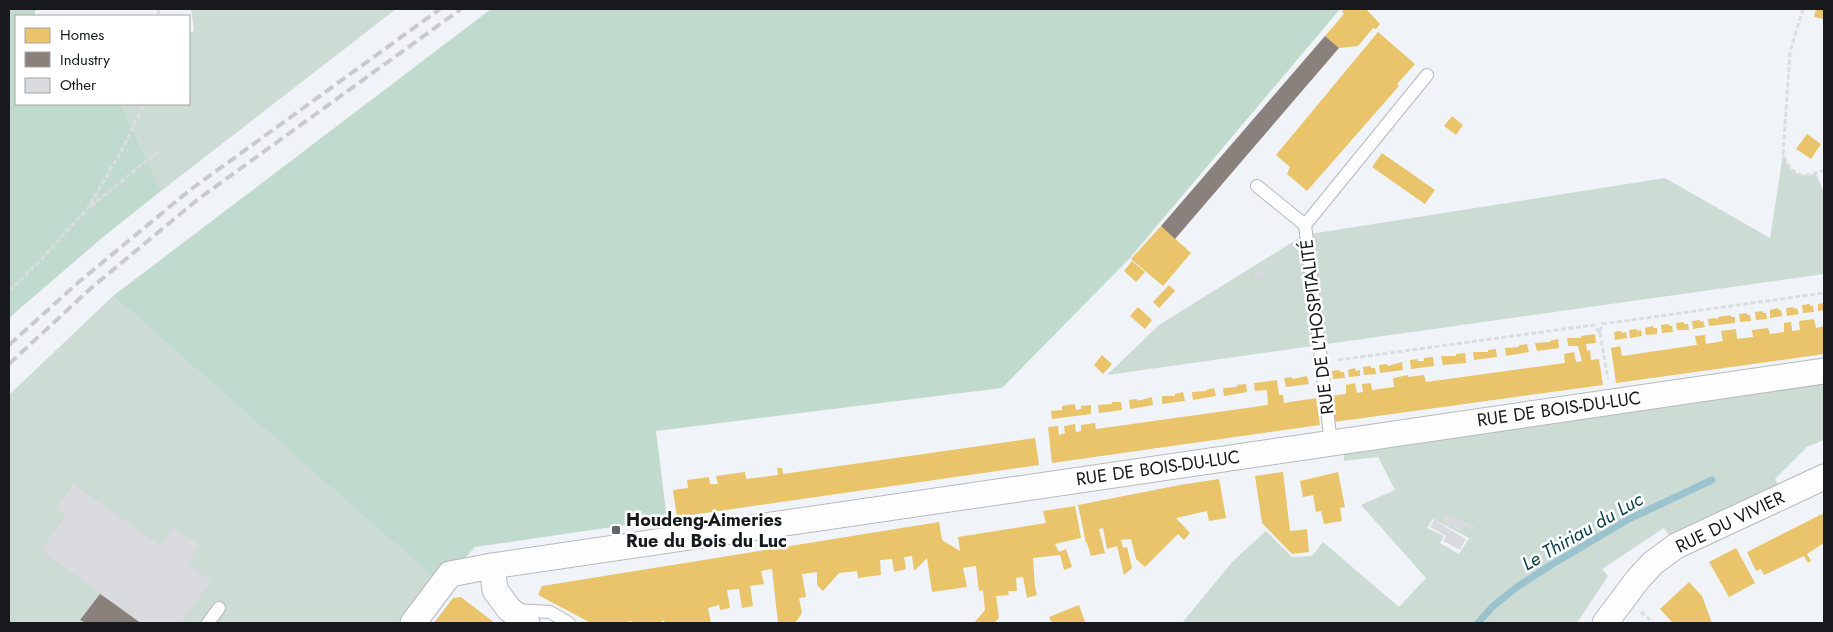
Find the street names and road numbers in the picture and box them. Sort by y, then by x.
street label: RUE DE L'HOSPITALITÉ [1293,238,1341,416]
street label: RUE DE BOIS-DU-LUC [1475,385,1643,433]
street label: RUE DE BOIS-DU-LUC [1074,444,1242,492]
street label: RUE DU VIVIER [1671,484,1789,560]

